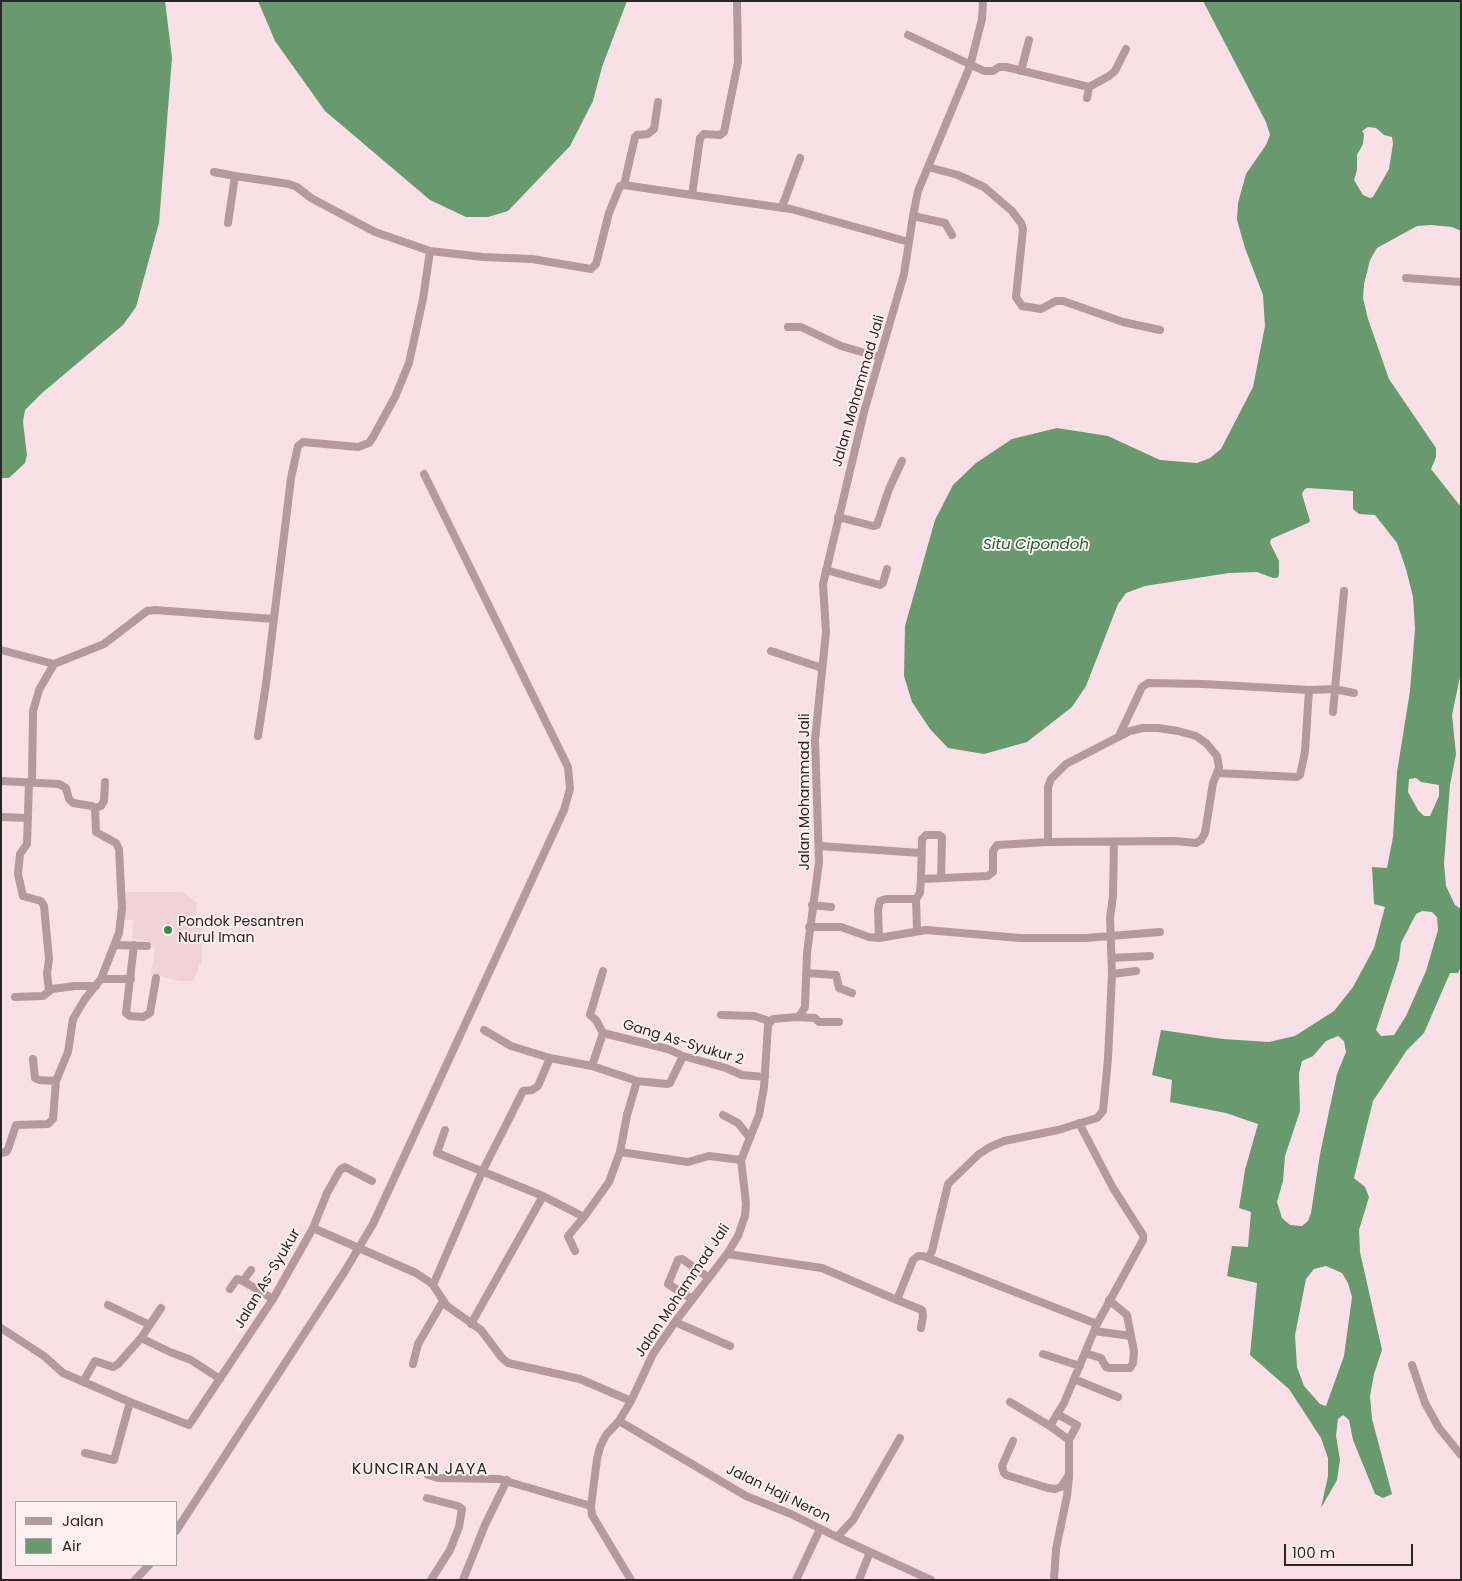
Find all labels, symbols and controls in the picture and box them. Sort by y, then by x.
street label: Jalan Mohammad Jali [829,313,889,469]
water label: Situ Cipondoh [983,536,1089,554]
street label: Jalan Mohammad Jali [797,713,813,871]
place label: Pondok Pesantren Nurul Iman [178,914,304,946]
marker: Pondok Pesantren Nurul Iman [162,924,174,936]
street label: Gang As-Syukur 2 [621,1017,745,1069]
street label: Jalan Mohammad Jali [632,1221,734,1361]
street label: Jalan As-Syukur [232,1226,304,1332]
district label: KUNCIRAN JAYA [350,1460,490,1480]
street label: Jalan Haji Neron [723,1461,833,1527]
legend [15,1501,178,1566]
text: Jalan [62,1510,104,1531]
scale bar [1287,1534,1416,1566]
text: Air [62,1535,81,1556]
text: 100 m [1292,1542,1335,1563]

